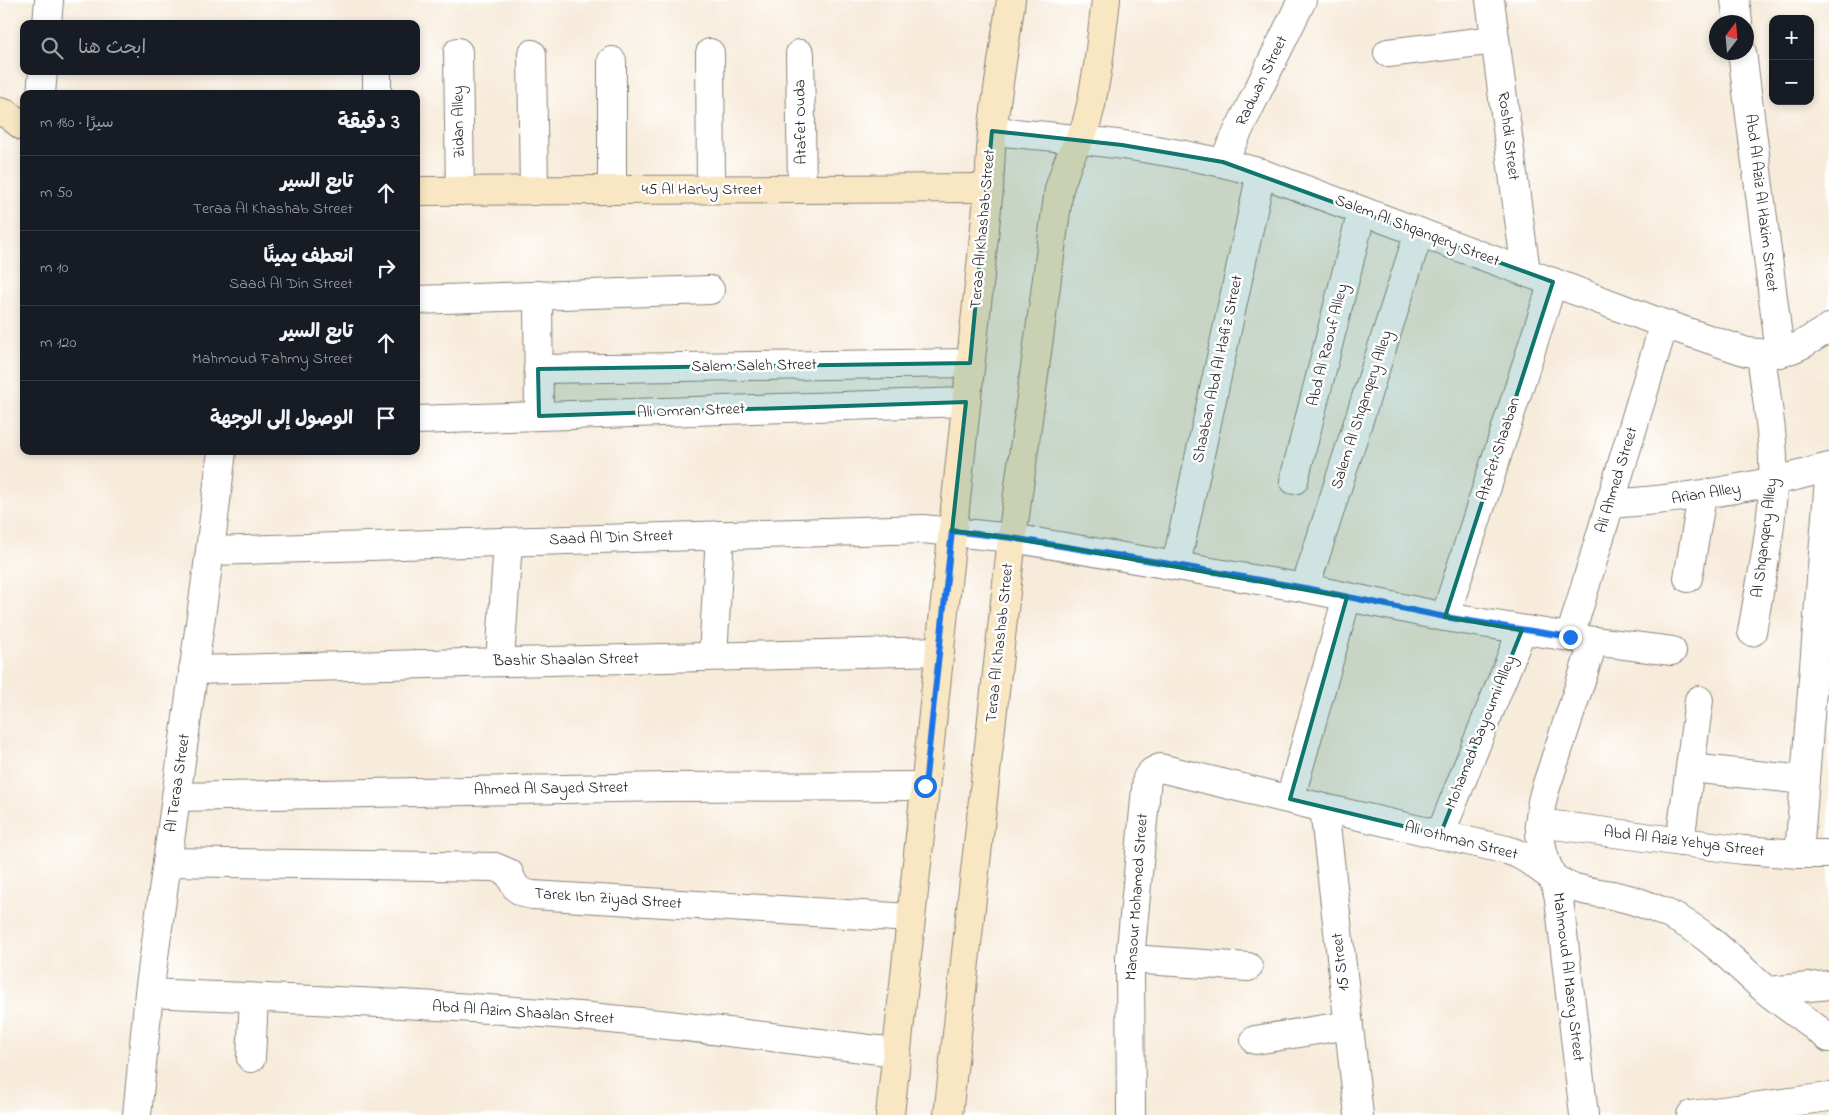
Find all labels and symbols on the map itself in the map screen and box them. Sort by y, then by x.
north arrow [1709,15,1754,60]
street label: Radwan Street [1230,31,1294,130]
street label: Atafet Ouda [788,79,814,165]
street label: Zidan Alley [446,85,472,159]
street label: Roshdi Street [1491,90,1525,182]
street label: Abd Al Aziz Al Hakim Street [1738,113,1784,294]
street label: Teraa Al Khashab Street [964,148,1002,310]
street label: 45 Al Harby Street [642,178,763,202]
street label: Salem Al Shqanqery Street [1331,188,1503,274]
street label: Shaaban Abd Al Hafiz Street [1186,272,1250,465]
street label: Abd Al Raouf Alley [1301,281,1355,409]
street label: Salem Al Shqanqery Alley [1325,327,1399,493]
street label: Salem Saleh Street [691,353,818,379]
street label: Atafet Shaaban [1471,394,1527,504]
street label: Ali Omran Street [637,397,746,425]
street label: Ali Ahmed Street [1589,423,1645,536]
street label: Arian Alley [1670,477,1742,511]
street label: Al Shqanqery Alley [1746,477,1784,599]
street label: Saad Al Din Street [549,524,674,552]
street label: Teraa Al Khashab Street [980,561,1020,724]
route end [1559,626,1582,649]
street label: Bashir Shaalan Street [492,647,640,673]
street label: Mohamed Bayoumi Alley [1439,652,1523,812]
street label: Al Teraa Street [159,731,197,834]
route start [914,775,937,798]
street label: Ahmed Al Sayed Street [473,776,629,802]
street label: Mansour Mohamed Street [1119,812,1155,981]
street label: Ali Othman Street [1402,815,1521,867]
street label: Abd Al Aziz Yehya Street [1602,820,1766,864]
street label: Tarek Ibn Ziyad Street [533,882,683,916]
street label: Mahmoud Al Masry Street [1546,891,1590,1063]
street label: 15 Street [1325,931,1356,993]
street label: Abd Al Azim Shaalan Street [431,995,615,1031]

